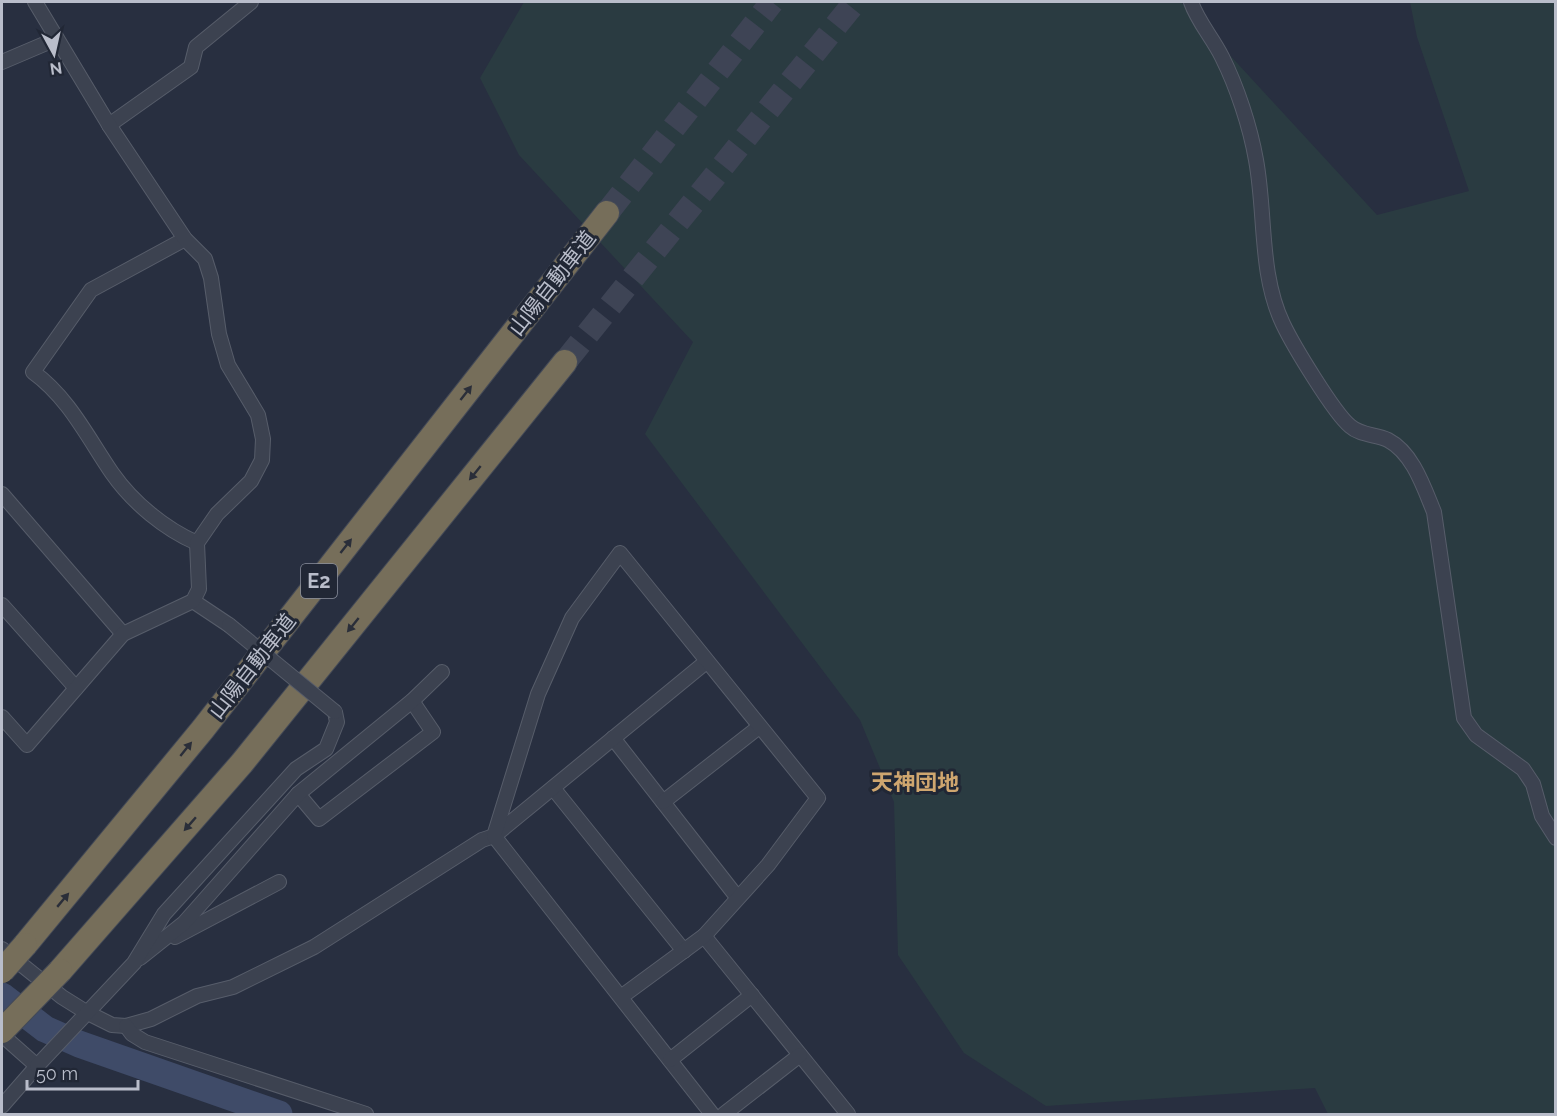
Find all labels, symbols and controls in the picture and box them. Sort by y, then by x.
north arrow [24,24,84,84]
text: N [49,58,63,79]
street label: 山陽自動車道 [503,226,601,340]
one-way arrow [459,385,471,400]
one-way arrow [470,465,482,480]
one-way arrow [339,539,351,554]
road number: E2 [301,564,337,598]
street label: 山陽自動車道 [203,609,301,723]
one-way arrow [348,617,360,632]
one-way arrow [180,741,193,757]
district label: 天神団地 [871,769,959,795]
one-way arrow [183,816,196,832]
one-way arrow [56,893,69,908]
scale bar [27,1053,138,1091]
text: 50 m [36,1063,78,1084]

